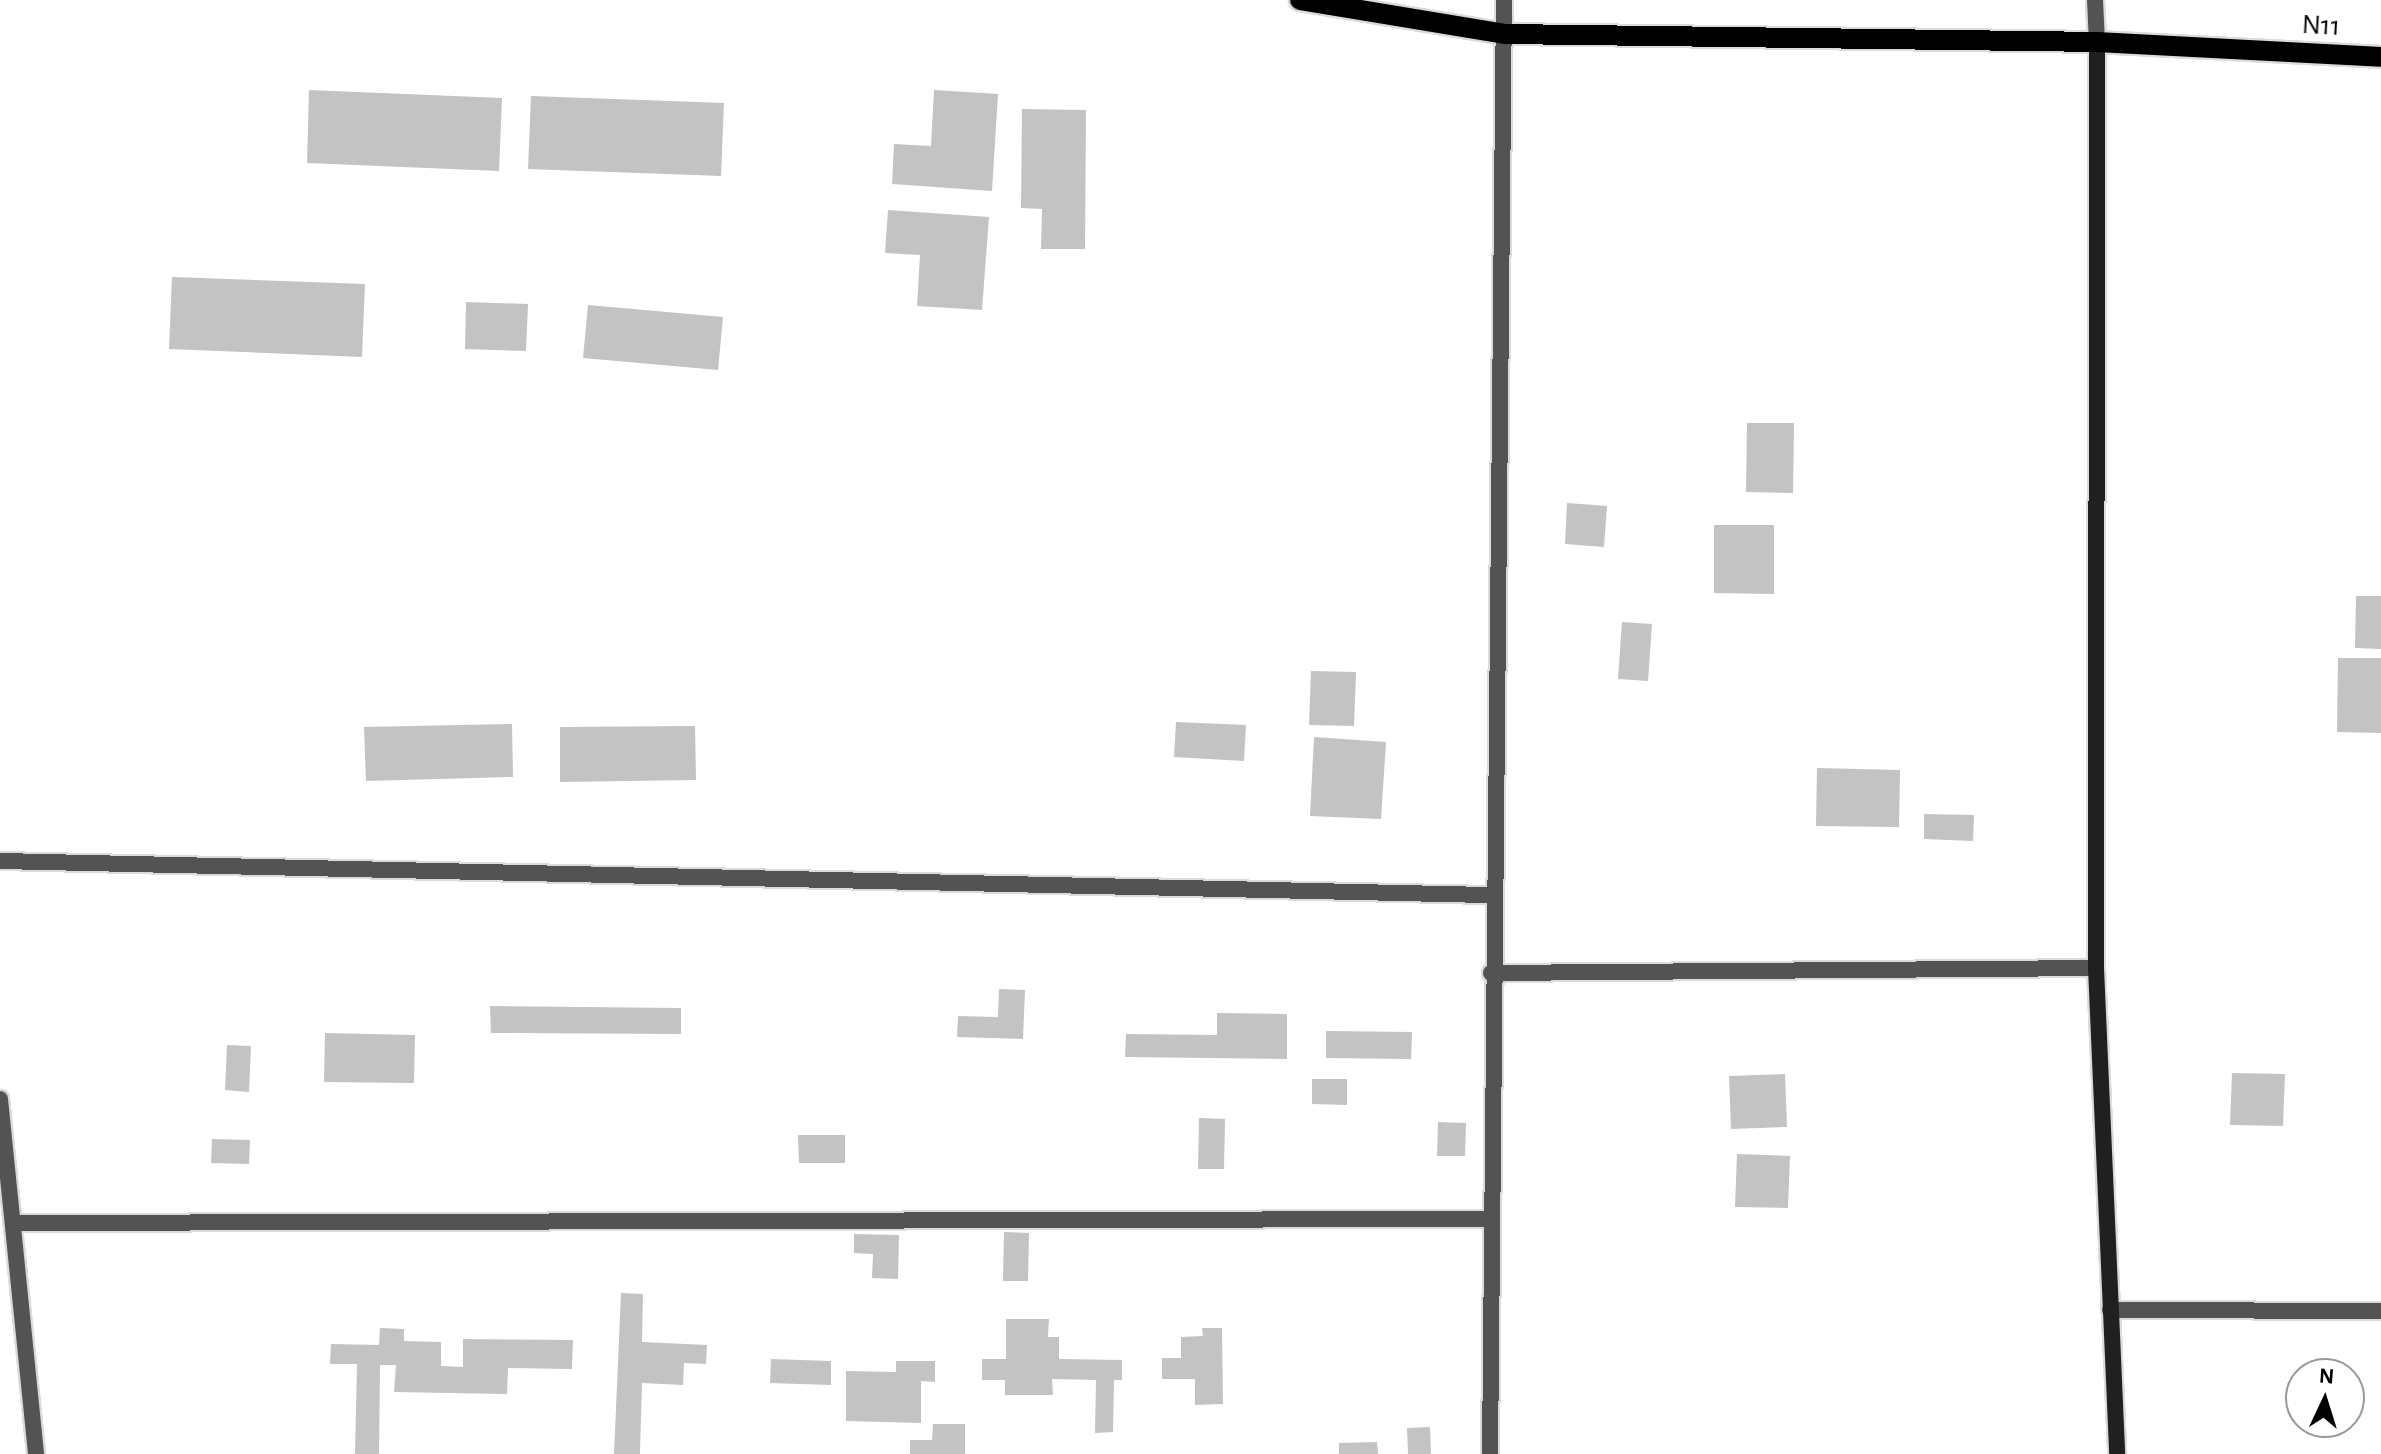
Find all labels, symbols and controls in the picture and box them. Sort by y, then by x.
street label: N11 [2301,8,2341,44]
north arrow [2285,1358,2365,1438]
text: N [2318,1365,2335,1388]

